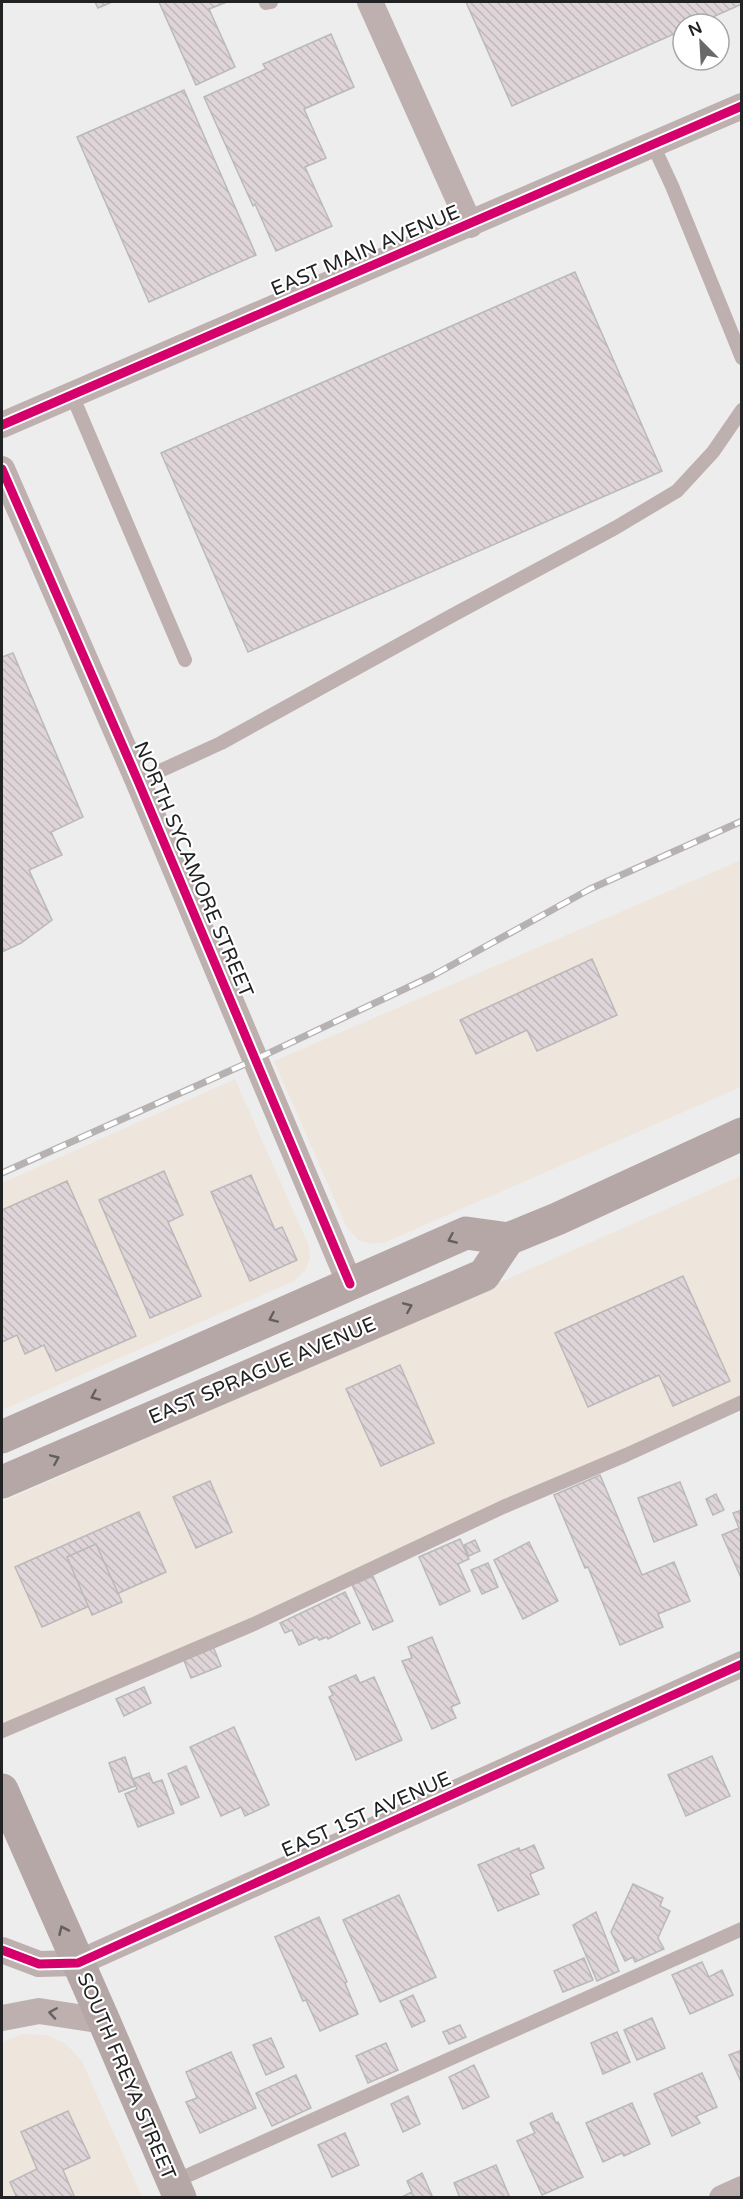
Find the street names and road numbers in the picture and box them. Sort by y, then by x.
street label: EAST MAIN AVENUE [268,200,463,302]
street label: NORTH SYCAMORE STREET [128,738,258,1001]
street label: EAST SPRAGUE AVENUE [145,1312,379,1430]
street label: EAST 1ST AVENUE [278,1767,455,1863]
street label: SOUTH FREYA STREET [72,1969,181,2184]

